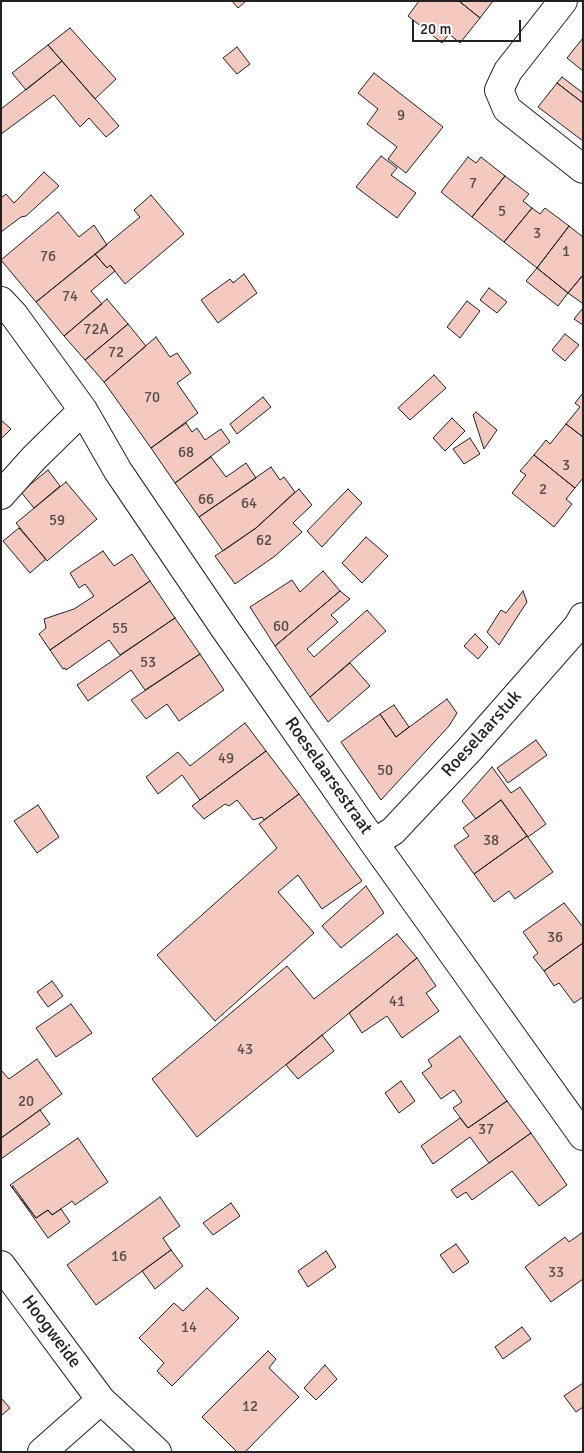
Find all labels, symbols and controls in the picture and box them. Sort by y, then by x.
scale bar [414,10,523,42]
text: 20 m [420,20,451,38]
house number: 9 [397,107,405,125]
house number: 7 [469,175,477,193]
house number: 5 [498,203,506,221]
house number: 3 [533,225,541,243]
house number: 1 [562,243,570,261]
house number: 76 [40,248,56,266]
house number: 74 [62,288,78,306]
house number: 72A [83,321,109,339]
house number: 72 [108,344,124,362]
house number: 70 [144,389,160,407]
house number: 68 [178,444,194,462]
house number: 3 [562,457,570,475]
house number: 2 [539,481,547,499]
house number: 66 [198,491,214,509]
house number: 64 [241,495,257,513]
house number: 59 [49,512,65,530]
house number: 62 [256,532,272,550]
house number: 60 [273,618,289,636]
house number: 55 [112,620,128,638]
house number: 53 [140,654,156,672]
street label: Roeselaarstuk [437,686,527,782]
street label: Roeselaarsestraat [280,713,376,839]
house number: 49 [218,750,234,768]
house number: 50 [377,762,393,780]
house number: 38 [483,832,499,850]
house number: 36 [547,929,563,947]
house number: 41 [389,993,405,1011]
house number: 43 [237,1041,253,1059]
house number: 20 [18,1093,34,1111]
house number: 37 [478,1121,494,1139]
house number: 16 [111,1248,127,1266]
house number: 33 [548,1264,564,1282]
street label: Hoogweide [17,1291,85,1373]
house number: 14 [181,1319,197,1337]
house number: 12 [242,1398,258,1416]

